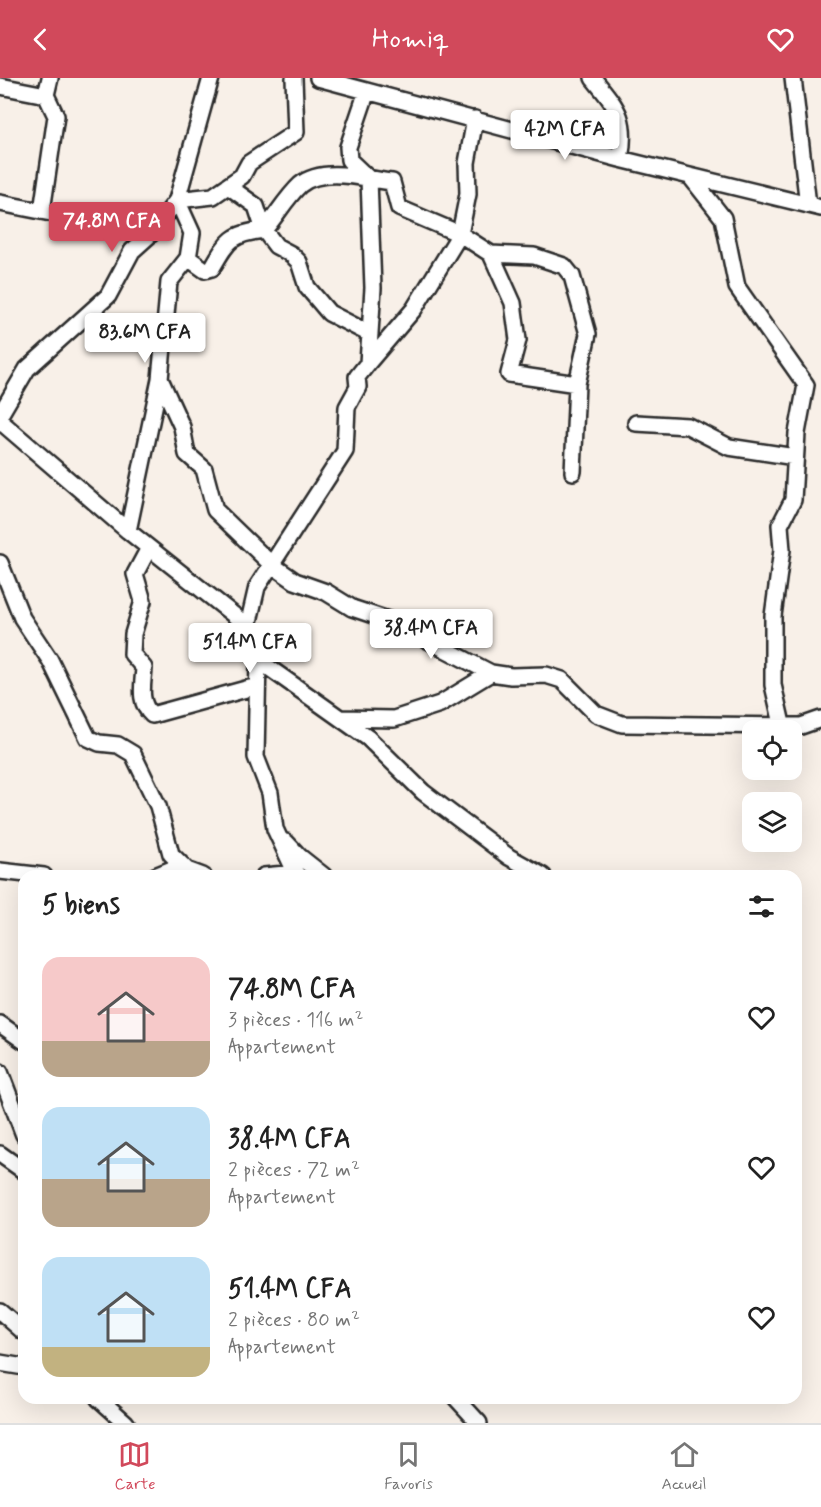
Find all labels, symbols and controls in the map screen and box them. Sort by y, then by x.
text: Homiq [372,22,449,57]
icon: back [24,23,57,56]
icon: heart [764,23,797,56]
pin: 42M CFA [510,110,620,161]
text: 42M CFA [525,116,605,143]
pin: 74.8M CFA [43,202,181,253]
text: 74.8M CFA [63,208,161,235]
pin: 83.6M CFA [76,313,214,364]
text: 83.6M CFA [99,319,191,346]
pin: 38.4M CFA [362,609,500,660]
text: 38.4M CFA [384,615,478,642]
pin: 51.4M CFA [181,623,319,674]
text: 51.4M CFA [202,629,298,656]
map controls [742,720,802,852]
button: locate [742,720,802,780]
button: layers [742,792,802,852]
text: 5 biens [42,889,120,923]
icon: filters [745,890,778,923]
text: 74.8M CFA [228,973,356,1007]
icon: home [90,981,162,1053]
icon: heart [745,1001,778,1034]
text: 3 pièces · 116 m² [228,1007,363,1034]
text: Appartement [228,1034,336,1061]
text: 38.4M CFA [228,1123,351,1157]
icon: home [90,1131,162,1203]
icon: heart [745,1151,778,1184]
text: 2 pièces · 72 m² [228,1157,360,1184]
text: Appartement [228,1184,336,1211]
text: 51.4M CFA [228,1273,352,1307]
icon: home [90,1281,162,1353]
icon: heart [745,1301,778,1334]
text: 2 pièces · 80 m² [228,1307,360,1334]
text: Appartement [228,1334,336,1361]
tab: Carte [114,1438,155,1495]
tab: Favoris [384,1438,433,1495]
tab: Accueil [662,1438,707,1495]

